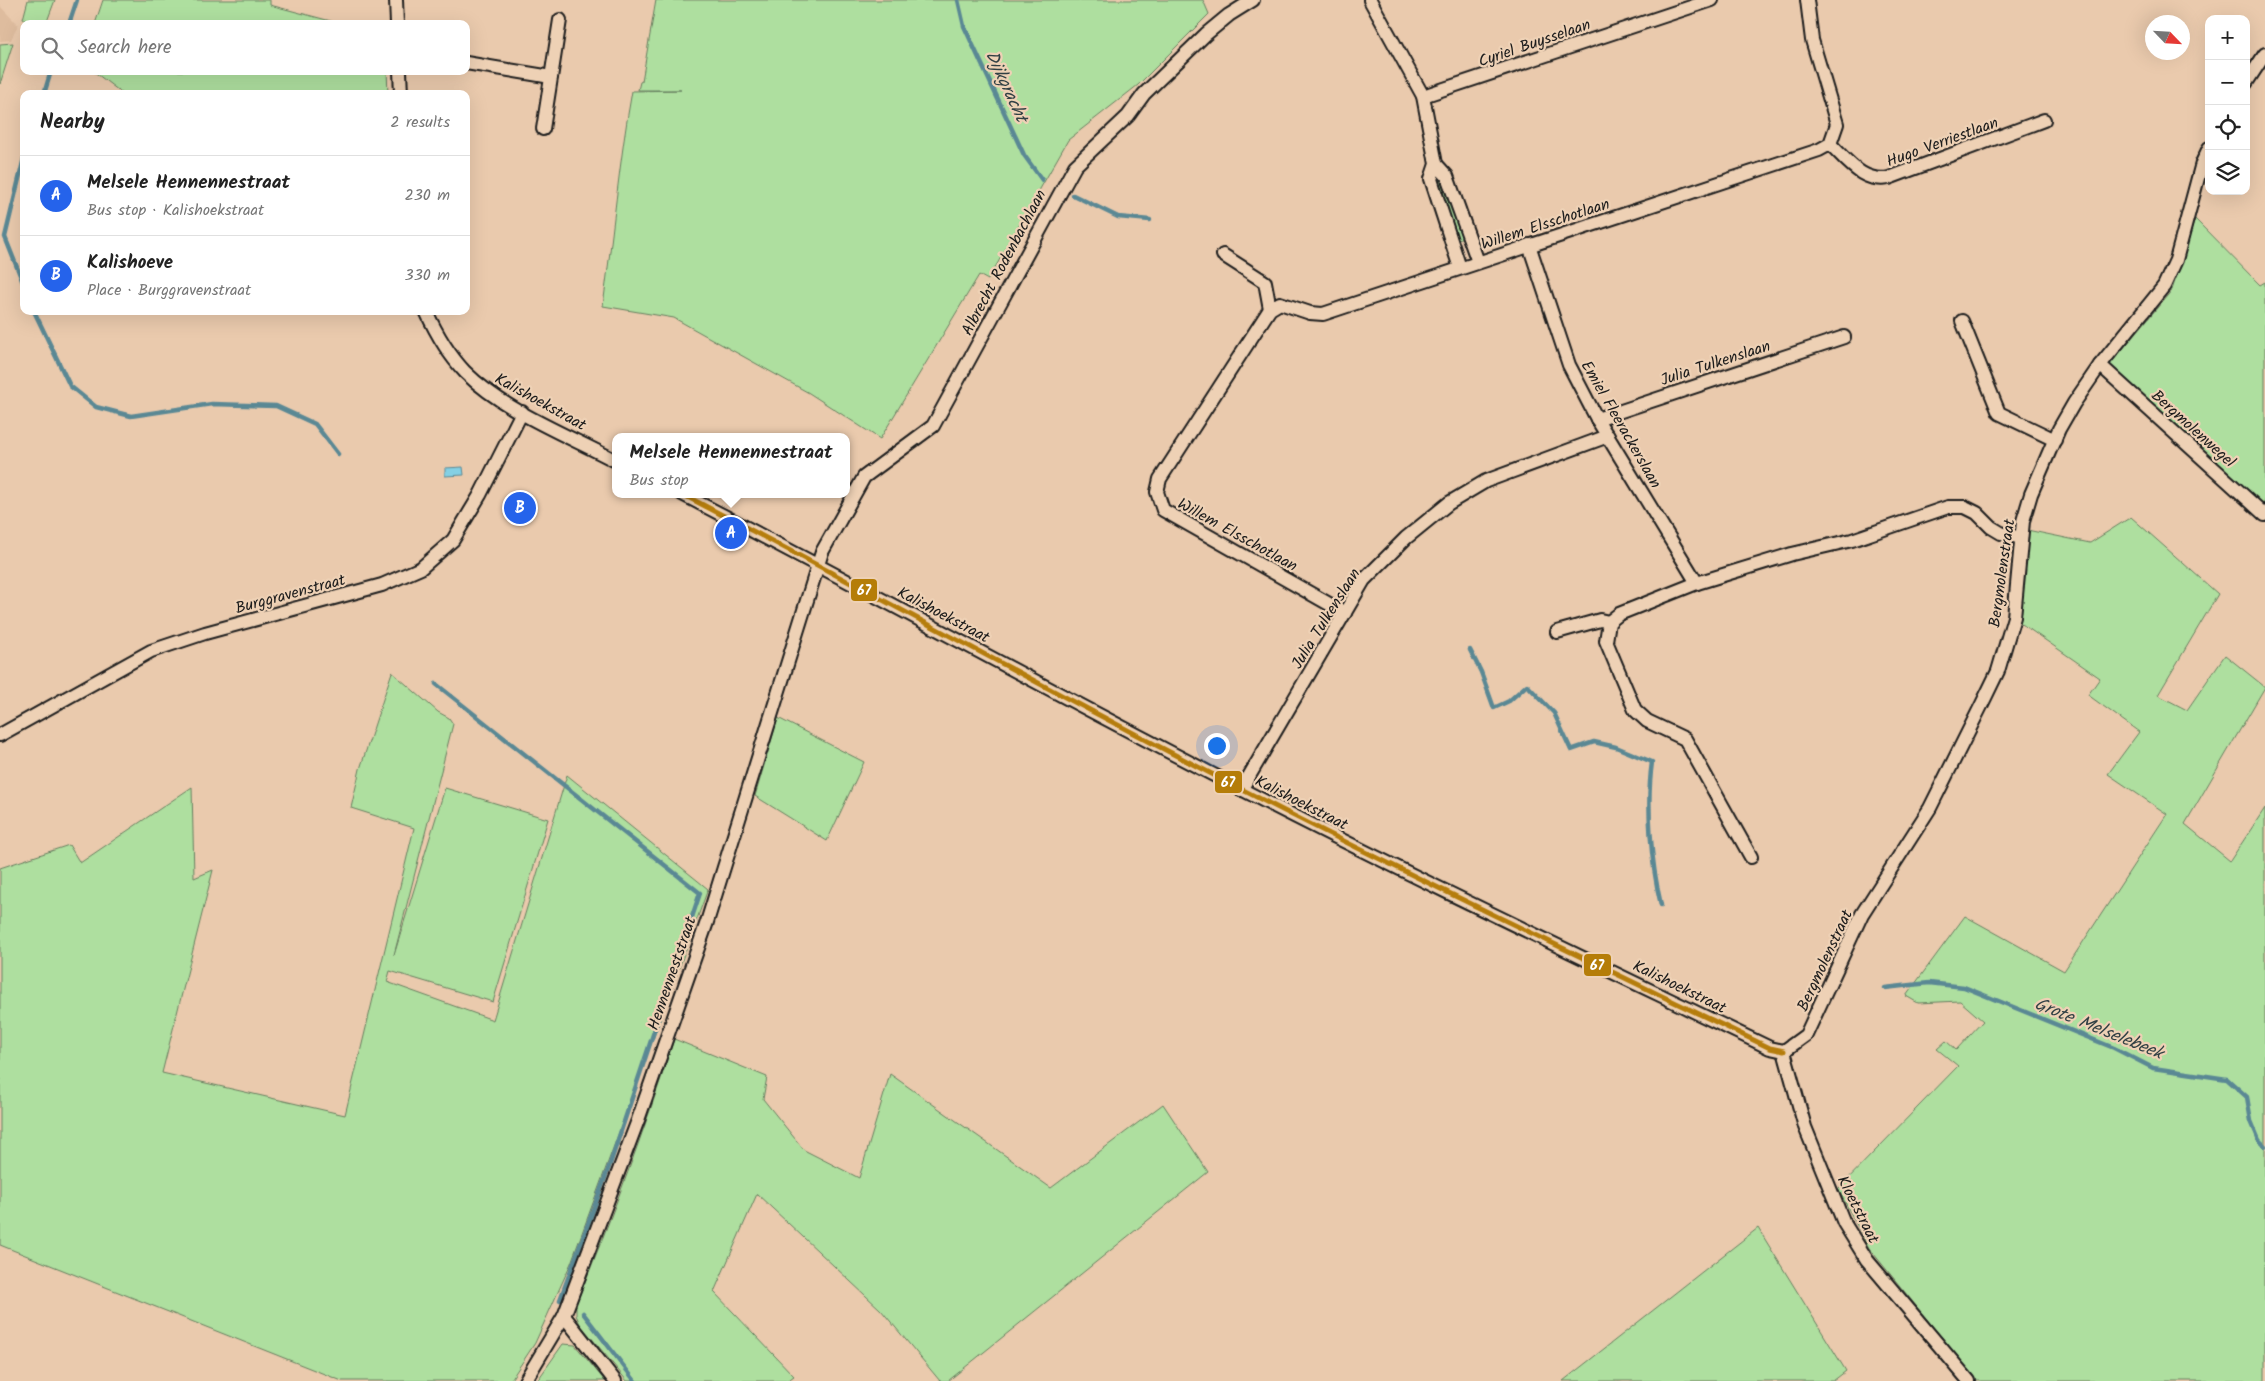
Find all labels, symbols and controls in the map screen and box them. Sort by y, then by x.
street label: Cyriel Buysselaan [1475,12,1594,74]
north arrow [2145,15,2190,60]
map controls [2205,15,2250,195]
button: + [2205,15,2250,60]
search box [20,20,470,75]
text: Search here [78,33,172,63]
icon: search [38,34,66,62]
water label: Dijkgracht [976,46,1036,130]
button: − [2205,60,2250,105]
button: locate [2205,105,2250,150]
text: Nearby [40,106,105,139]
text: 2 results [390,110,450,135]
street label: Hugo Verriestlaan [1883,111,2002,174]
button: layers [2205,150,2250,195]
text: Melsele Hennennestraat [87,168,290,198]
text: A [51,183,61,208]
text: 230 m [404,183,450,208]
street label: Albrecht Rodenbachlaan [955,185,1053,340]
street label: Willem Elsschotlaan [1478,192,1613,257]
text: Bus stop · Kalishoekstraat [87,198,264,223]
text: Kalishoeve [87,248,173,278]
text: B [51,263,61,288]
text: 330 m [405,263,450,288]
text: Place · Burggravenstraat [87,278,251,303]
street label: Julia Tulkenslaan [1657,334,1774,393]
street label: Emiel Fleerackerslaan [1574,356,1668,493]
street label: Kalishoekstraat [490,367,591,438]
street label: Bergmolenwegel [2145,384,2241,474]
popup [612,433,850,498]
text: Melsele Hennennestraat [629,438,833,468]
text: Bus stop [629,468,689,493]
pin: B [504,489,536,527]
street label: Willem Elsschotlaan [1173,492,1302,579]
pin: A [715,514,747,552]
street label: Bergmolenstraat [1982,516,2023,629]
street label: Julia Tulkenslaan [1285,564,1367,674]
street label: Burggravenstraat [232,568,349,621]
line badge: 67 [850,578,878,602]
text: 67 [857,580,871,602]
street label: Kalishoekstraat [893,580,995,651]
your location [1204,733,1230,759]
street label: Kalishoekstraat [1250,769,1353,838]
line badge: 67 [1214,770,1243,794]
text: 67 [1221,772,1235,794]
street label: Bergmolenstraat [1791,905,1860,1016]
street label: Hennenneststraat [641,912,704,1034]
line badge: 67 [1583,953,1612,977]
street label: Kalishoekstraat [1628,954,1731,1021]
text: 67 [1590,955,1604,977]
water label: Grote Melselebeek [2030,990,2170,1069]
street label: Kloetstraat [1830,1171,1886,1249]

